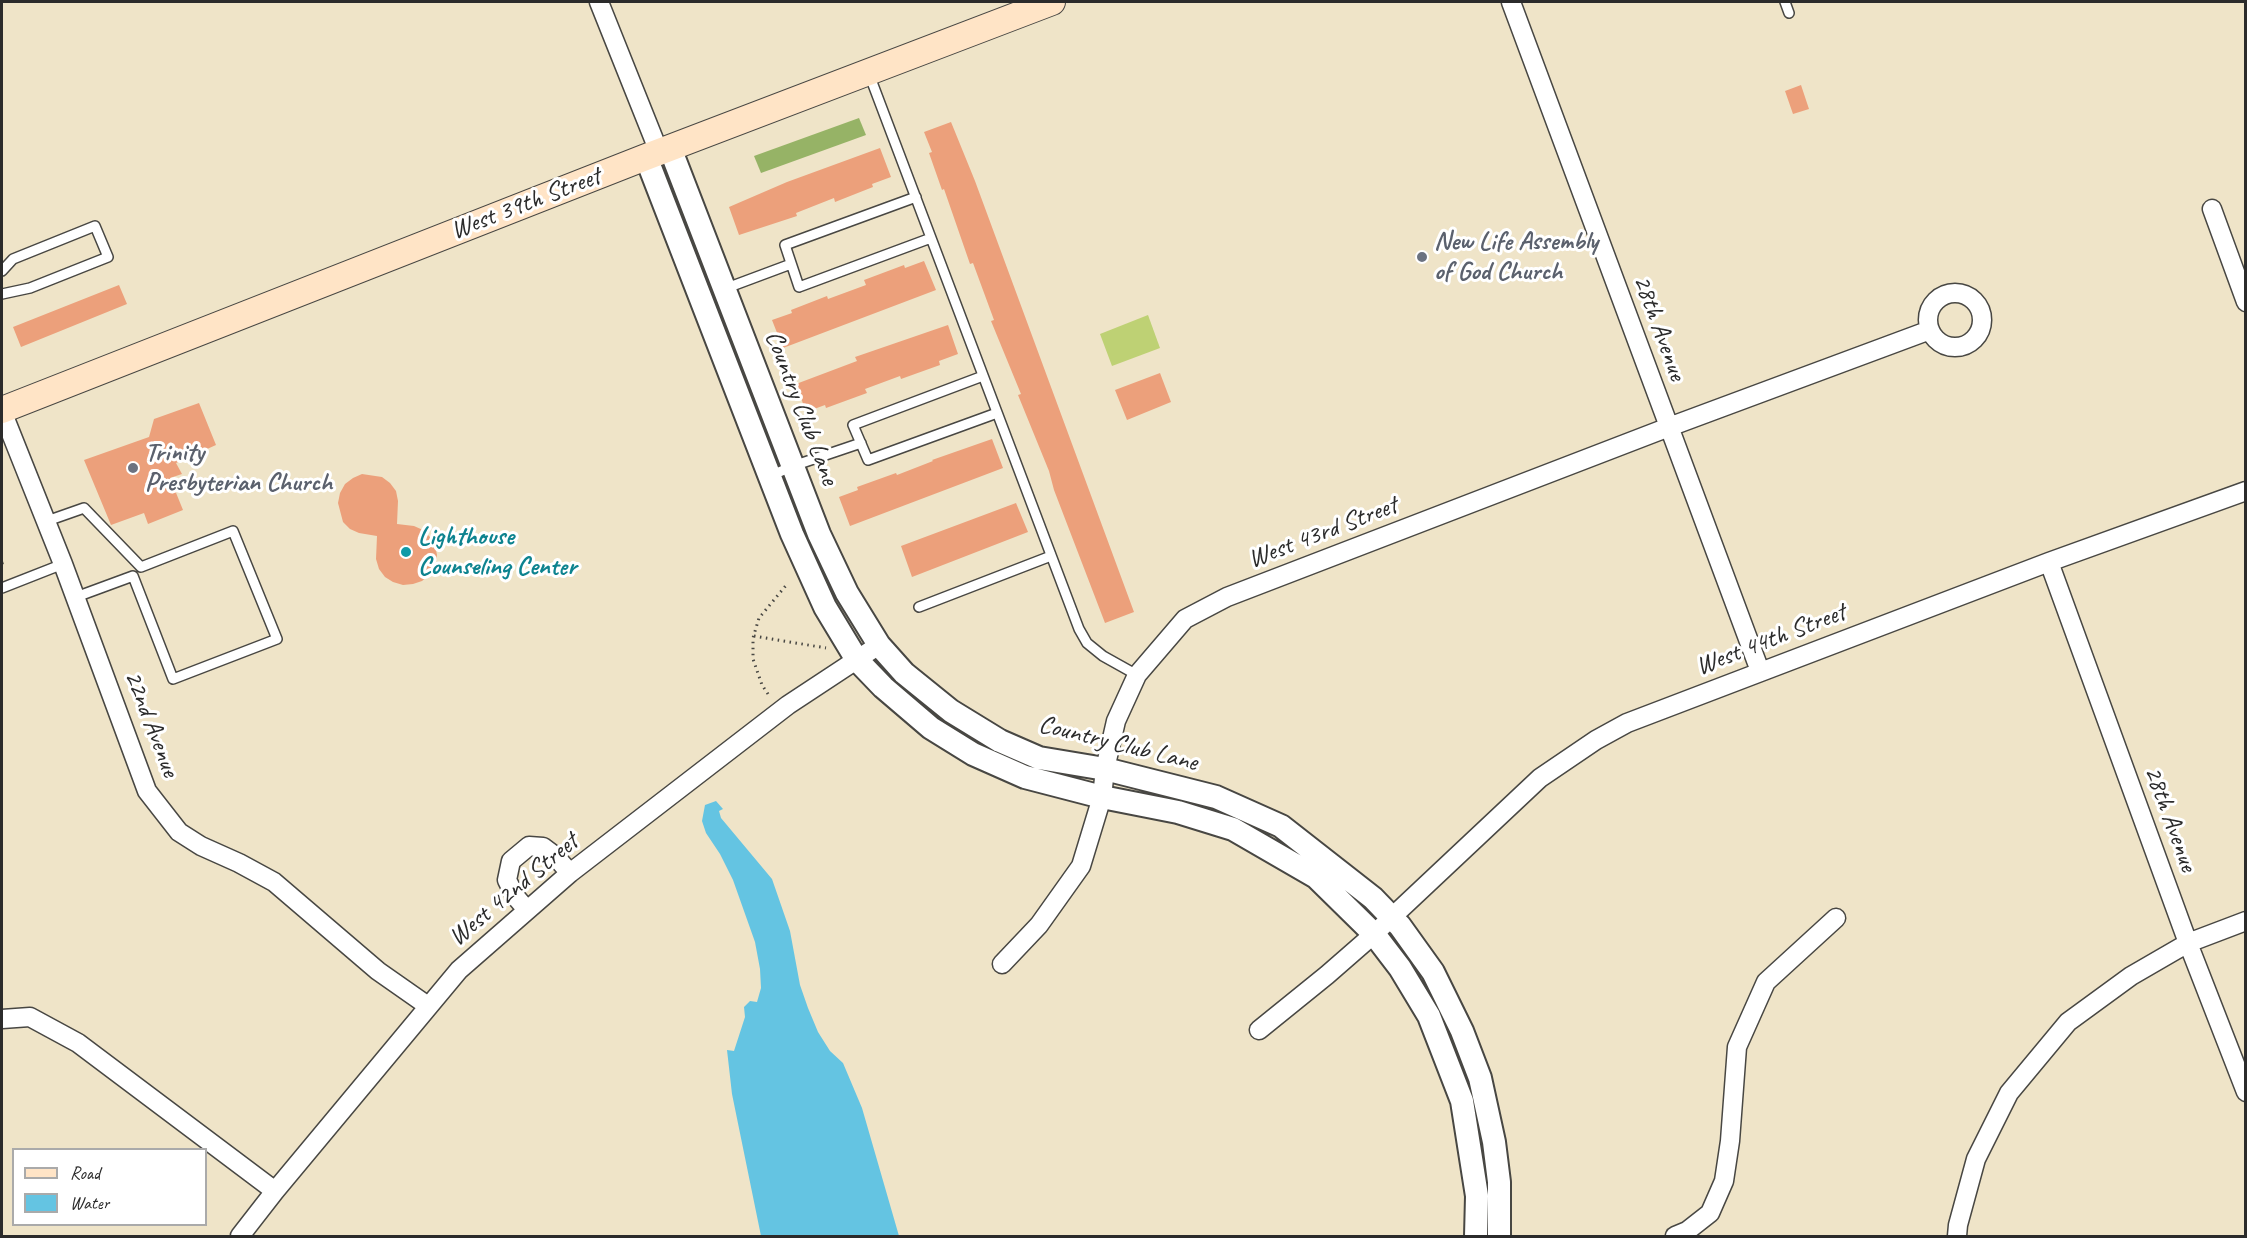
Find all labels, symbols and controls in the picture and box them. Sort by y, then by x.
street label: West 39th Street [447,161,605,247]
place label: New Life Assembly of God Church [1434,226,1598,288]
marker: New Life Assembly of God Church [1415,250,1429,264]
street label: 28th Avenue [1626,271,1692,385]
street label: Country Club Lane [757,327,845,489]
place label: Trinity Presbyterian Church [145,437,332,498]
marker: Trinity Presbyterian Church [126,461,140,475]
street label: West 43rd Street [1244,490,1402,576]
place label: Lighthouse Counseling Center [418,521,576,582]
marker: Lighthouse Counseling Center [399,545,413,559]
street label: West 44th Street [1692,597,1850,683]
street label: 22nd Avenue [116,666,186,782]
street label: Country Club Lane [1035,709,1201,779]
street label: 28th Avenue [2137,762,2203,876]
street label: West 42nd Street [443,827,585,953]
legend [12,1148,207,1226]
text: Road [70,1162,100,1184]
text: Water [70,1192,109,1214]

